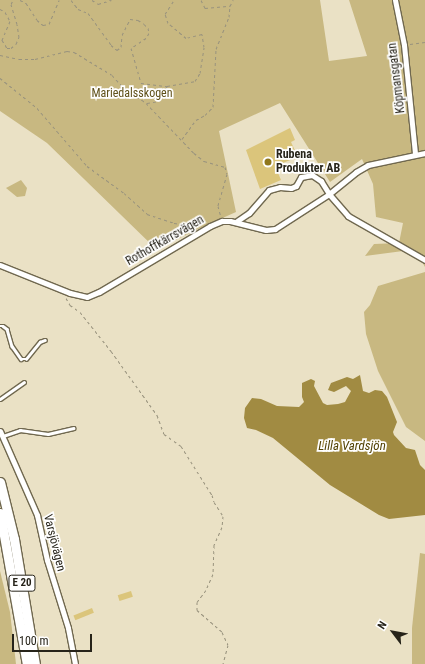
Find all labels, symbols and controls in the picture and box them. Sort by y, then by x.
street label: Köpmansgatan [386,42,408,114]
park label: Mariedalsskogen [91,87,173,101]
place label: Rubena Produkter AB [276,148,340,176]
marker: Rubena Produkter AB [263,157,273,167]
street label: Rothoffkärrsvägen [124,213,206,269]
water label: Lilla Vardsjön [318,438,386,454]
street label: Varsjövägen [40,513,68,573]
road number: E 20 [8,574,36,592]
north arrow [373,612,413,652]
text: N [375,619,390,632]
scale bar [14,626,94,652]
text: 100 m [19,634,49,648]

